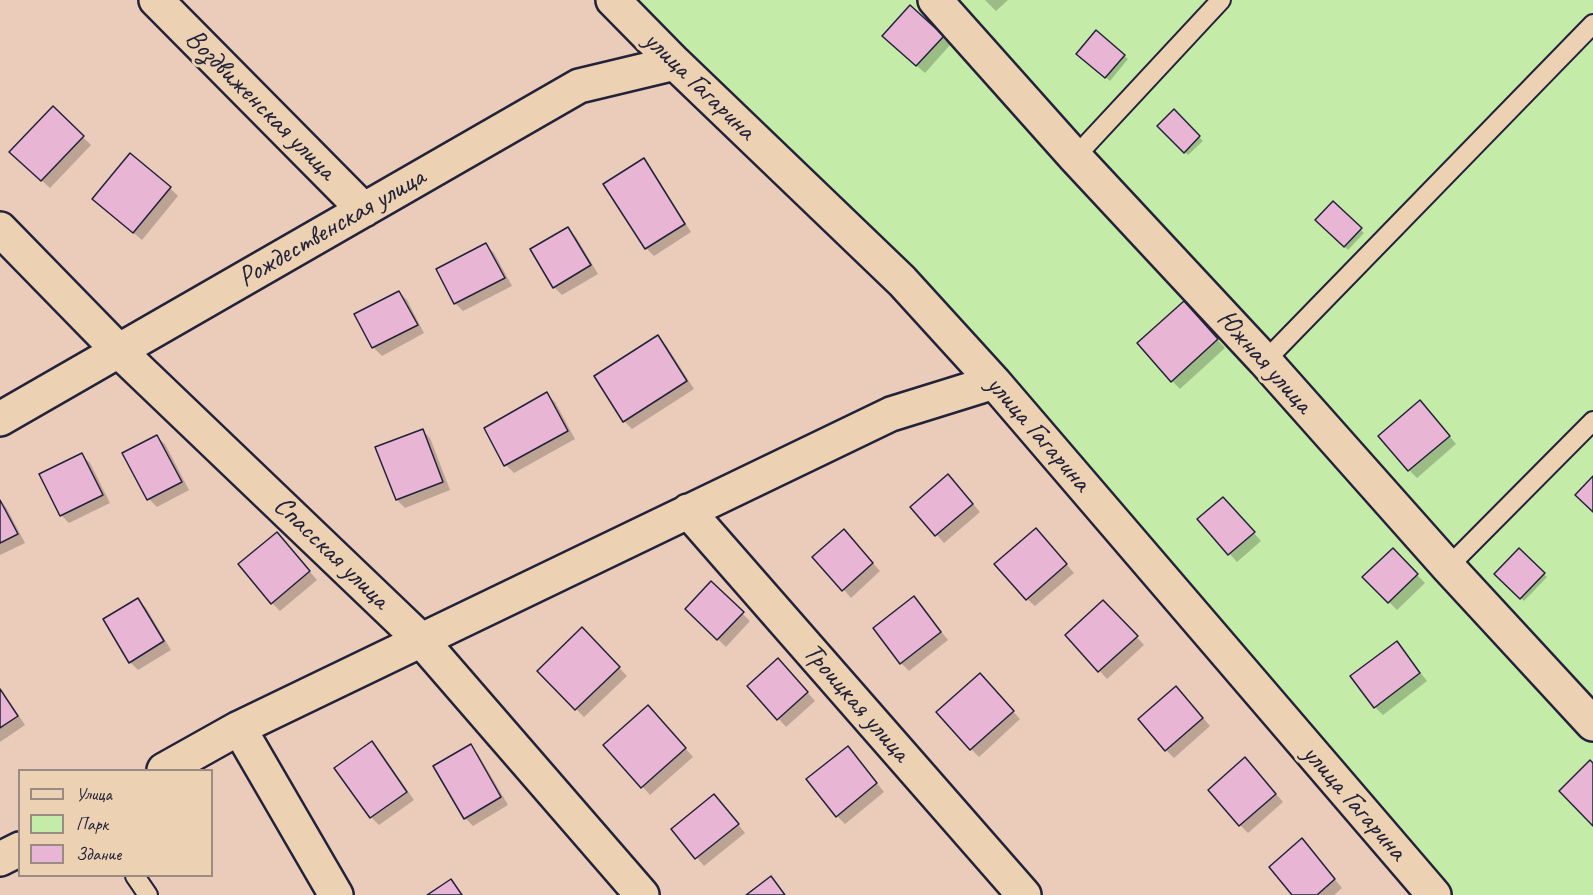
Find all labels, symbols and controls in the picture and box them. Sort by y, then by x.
street label: Воздвиженская улица [178,23,342,187]
street label: улица Гагарина [636,24,762,148]
street label: Рождественская улица [232,161,432,295]
street label: Южная улица [1209,303,1319,421]
street label: улица Гагарина [978,369,1098,499]
street label: Спасская улица [266,489,396,617]
street label: Троицкая улица [795,637,917,769]
street label: улица Гагарина [1294,738,1414,868]
legend [18,769,213,877]
text: Улица [76,783,112,805]
text: Парк [76,813,108,835]
text: Здание [76,843,121,865]

